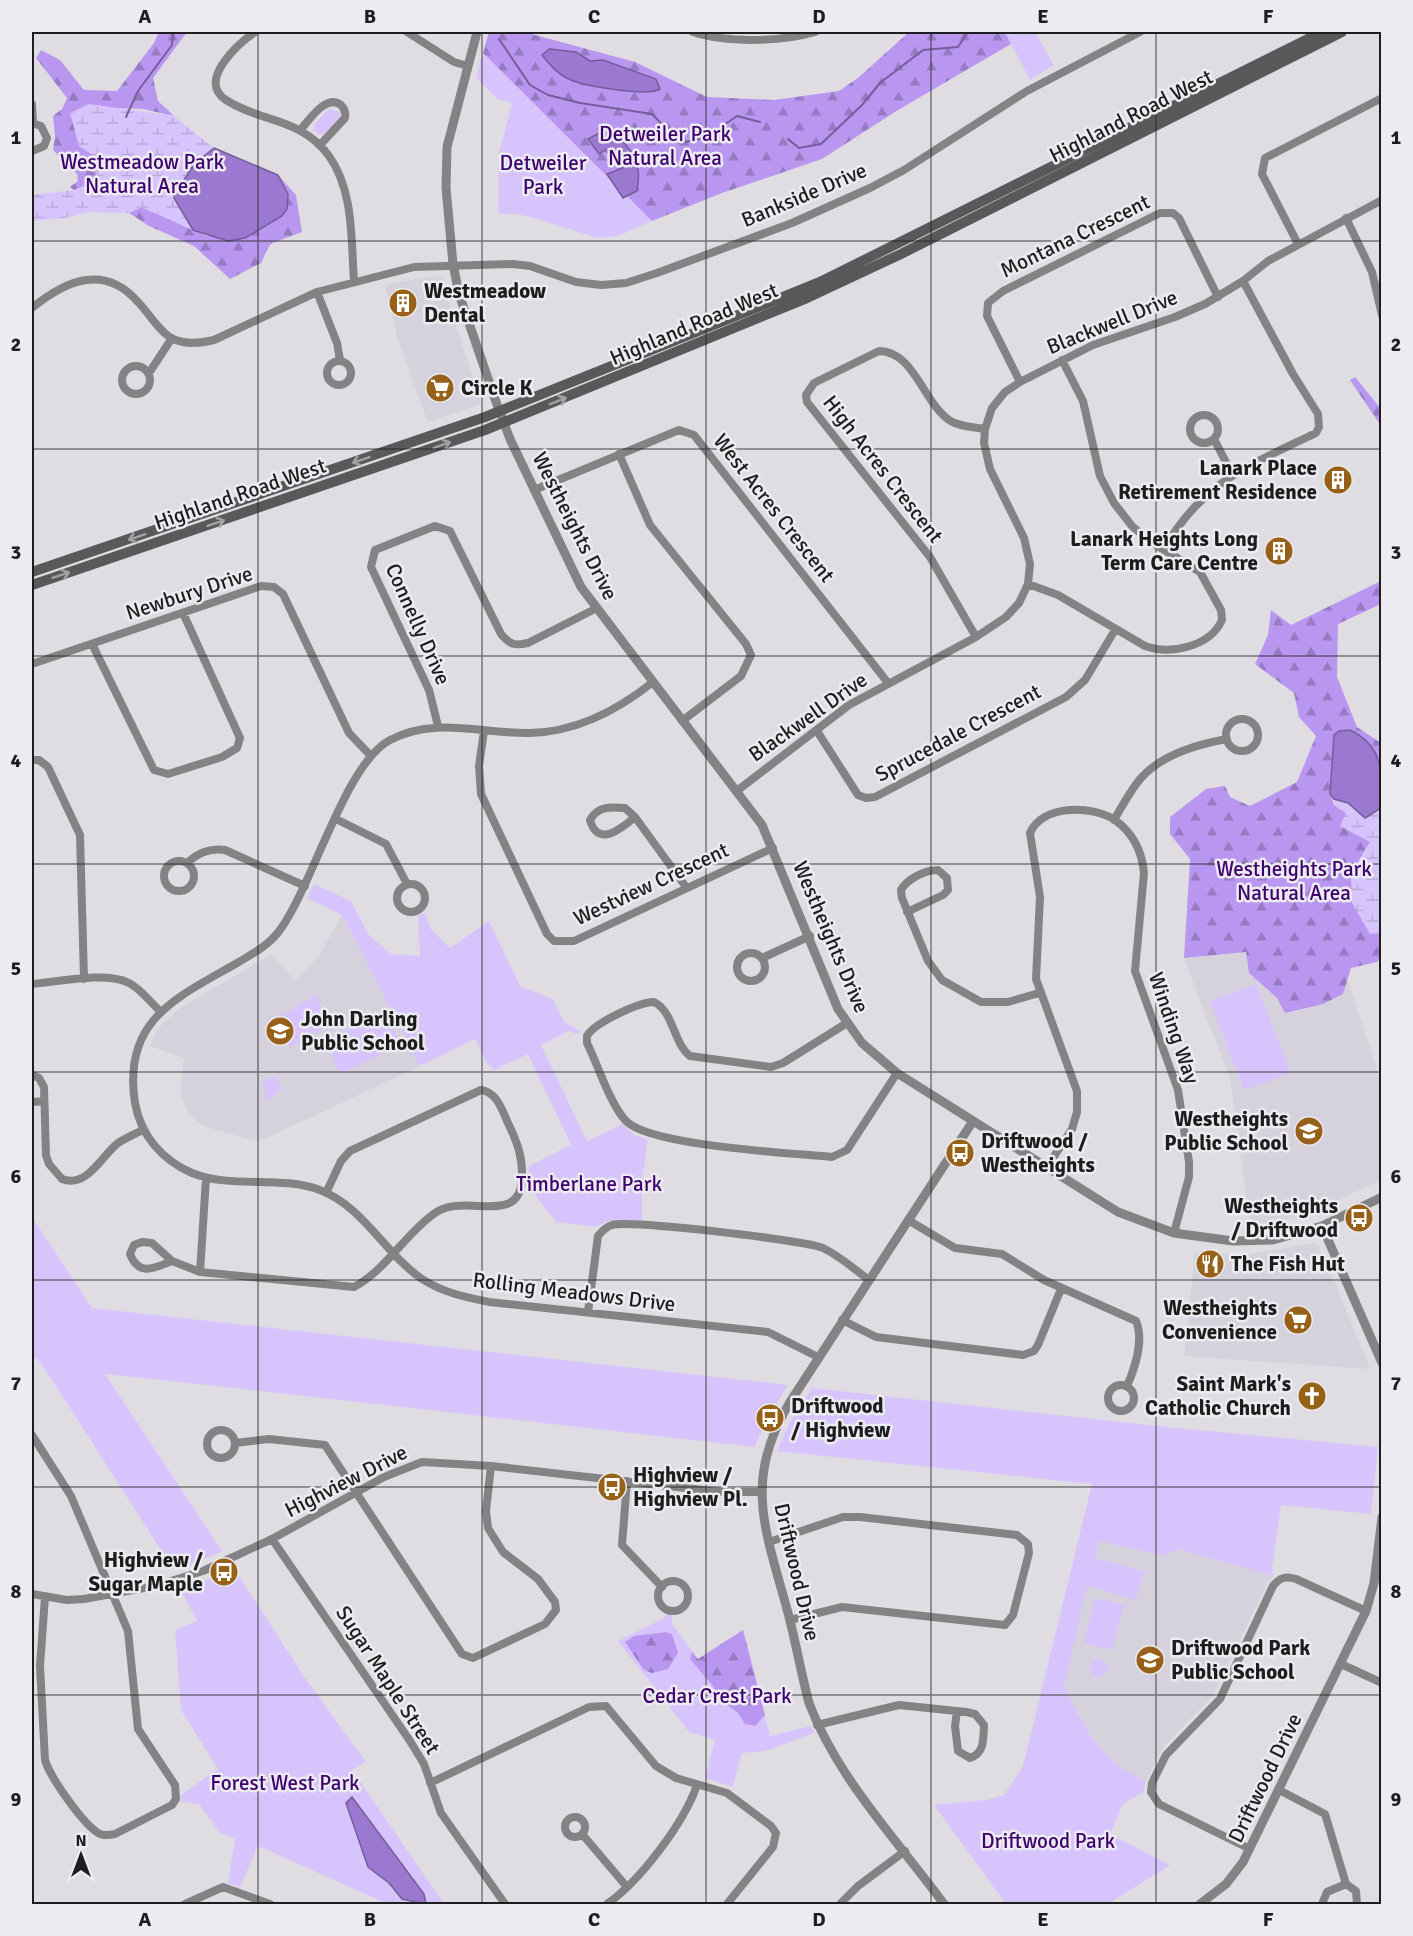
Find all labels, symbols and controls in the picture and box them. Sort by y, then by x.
text: A [139,4,152,29]
text: B [364,4,376,29]
text: C [588,4,600,29]
text: D [812,4,826,29]
text: E [1037,4,1049,29]
text: F [1263,4,1274,29]
street label: Highland Road West [1045,64,1217,168]
park label: Detweiler Park Natural Area [599,121,731,171]
text: 1 [11,125,22,150]
text: 1 [1391,125,1402,150]
park label: Westmeadow Park Natural Area [60,149,224,199]
park label: Detweiler Park [500,150,587,200]
street label: Bankside Drive [737,157,871,233]
street label: Montana Crescent [996,189,1154,283]
street label: Highland Road West [606,277,782,371]
place label: Westmeadow Dental [424,278,546,328]
street label: Blackwell Drive [1043,284,1181,360]
building icon: Westmeadow Dental [387,287,419,319]
text: 2 [11,332,21,357]
text: 2 [1391,332,1401,357]
supermarket icon: Circle K [424,372,456,404]
place label: Circle K [461,375,532,401]
street label: High Acres Crescent [817,390,949,548]
one-way arrow [548,395,567,406]
street label: West Acres Crescent [708,428,840,588]
one-way arrow [432,439,451,450]
street label: Westheights Drive [527,448,623,604]
street label: Highland Road West [151,452,329,536]
one-way arrow [352,455,371,466]
place label: Lanark Place Retirement Residence [1118,455,1317,505]
building icon: Lanark Place Retirement Residence [1322,464,1354,496]
one-way arrow [206,517,225,528]
place label: Lanark Heights Long Term Care Centre [1070,526,1258,576]
one-way arrow [128,532,147,543]
building icon: Lanark Heights Long Term Care Centre [1263,535,1295,567]
text: 3 [11,540,21,565]
text: 3 [1391,540,1401,565]
street label: Connelly Drive [380,559,456,689]
street label: Newbury Drive [122,560,256,626]
one-way arrow [51,569,70,580]
street label: Blackwell Drive [744,666,872,768]
street label: Sprucedale Crescent [871,678,1045,788]
text: 4 [11,748,22,773]
text: 4 [1391,748,1402,773]
street label: Westview Crescent [569,837,733,931]
park label: Westheights Park Natural Area [1216,856,1372,906]
street label: Westheights Drive [787,857,875,1017]
text: 5 [11,956,21,981]
text: 5 [1391,956,1401,981]
street label: Winding Way [1143,969,1205,1087]
place label: John Darling Public School [301,1006,425,1056]
school or university icon: John Darling Public School [264,1015,296,1047]
place label: Westheights Public School [1164,1106,1288,1156]
school or university icon: Westheights Public School [1293,1115,1325,1147]
place label: Driftwood / Westheights [981,1128,1095,1178]
bus stop icon: Driftwood / Westheights [944,1137,976,1169]
text: 6 [11,1164,22,1189]
text: 6 [1391,1164,1402,1189]
park label: Timberlane Park [516,1171,662,1197]
place label: Westheights / Driftwood [1224,1193,1338,1243]
bus stop icon: Westheights / Driftwood [1343,1202,1375,1234]
restaurant icon: The Fish Hut [1194,1248,1226,1280]
place label: The Fish Hut [1231,1251,1345,1277]
street label: Rolling Meadows Drive [471,1267,677,1317]
place label: Westheights Convenience [1162,1295,1277,1345]
supermarket icon: Westheights Convenience [1282,1304,1314,1336]
text: 7 [11,1371,22,1396]
place label: Saint Mark's Catholic Church [1145,1371,1291,1421]
text: 7 [1391,1371,1402,1396]
church icon: Saint Mark's Catholic Church [1296,1380,1328,1412]
place label: Driftwood / Highview [791,1393,890,1443]
bus stop icon: Driftwood / Highview [754,1402,786,1434]
street label: Highview Drive [280,1439,412,1523]
place label: Highview / Highview Pl. [633,1462,748,1512]
bus stop icon: Highview / Highview Pl. [596,1471,628,1503]
street label: Driftwood Drive [769,1501,825,1643]
place label: Highview / Sugar Maple [88,1547,204,1597]
bus stop icon: Highview / Sugar Maple [208,1556,240,1588]
text: 8 [11,1579,22,1604]
text: 8 [1391,1579,1402,1604]
street label: Sugar Maple Street [330,1601,446,1759]
place label: Driftwood Park Public School [1171,1635,1310,1685]
school or university icon: Driftwood Park Public School [1134,1644,1166,1676]
park label: Cedar Crest Park [642,1683,792,1709]
street label: Driftwood Drive [1222,1709,1308,1847]
park label: Forest West Park [210,1770,360,1796]
text: 9 [11,1787,22,1812]
text: 9 [1391,1787,1402,1812]
north arrow [51,1825,111,1885]
park label: Driftwood Park [981,1828,1115,1854]
text: N [75,1831,87,1851]
text: A [139,1907,152,1932]
text: B [364,1907,376,1932]
text: C [588,1907,600,1932]
text: D [812,1907,826,1932]
text: E [1037,1907,1049,1932]
text: F [1263,1907,1274,1932]

